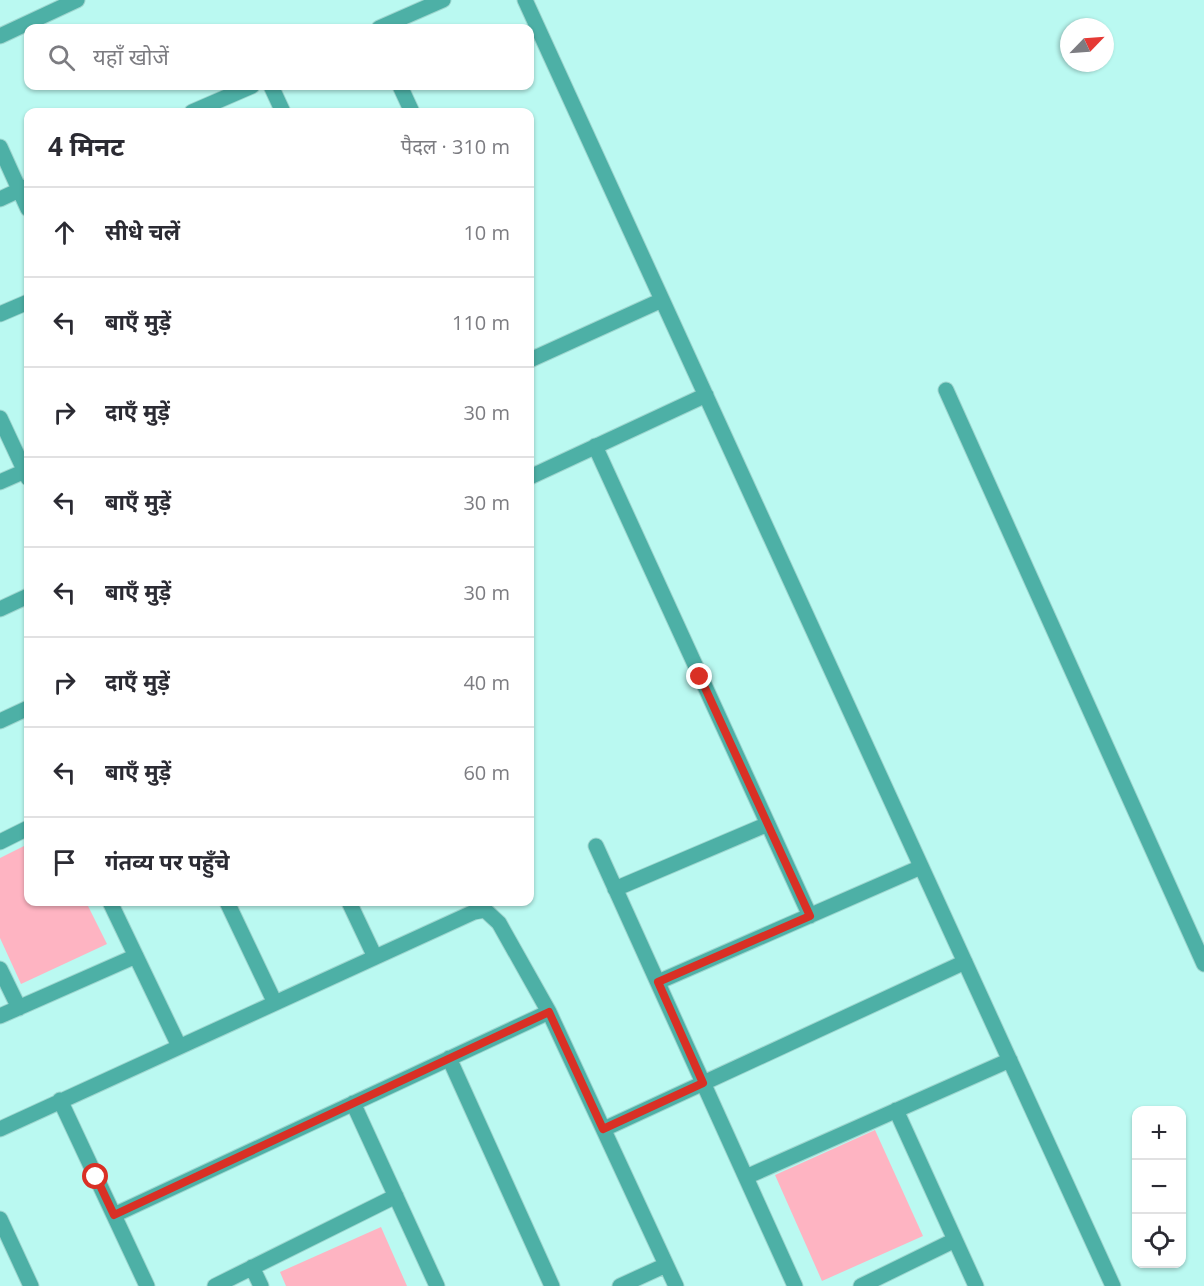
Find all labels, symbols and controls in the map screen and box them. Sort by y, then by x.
north arrow [1060,18,1114,72]
search box [24,24,534,90]
icon: search [45,41,78,74]
text: यहाँ खोजें [93,41,169,71]
text: 4 मिनट [48,128,124,164]
text: पैदल · 310 m [401,133,510,160]
icon: ahead [48,216,81,249]
text: सीधे चलें [105,216,180,246]
text: 10 m [463,219,510,246]
icon: left [48,306,81,339]
text: बाएँ मुड़ें [105,306,171,336]
text: 110 m [452,309,510,336]
icon: right [48,396,81,429]
text: दाएँ मुड़ें [105,396,170,426]
text: 30 m [463,399,510,426]
icon: left [48,486,81,519]
text: बाएँ मुड़ें [105,486,171,516]
text: 30 m [463,489,510,516]
icon: left [48,576,81,609]
text: बाएँ मुड़ें [105,576,171,606]
text: 30 m [463,579,510,606]
route end [686,663,712,689]
icon: right [48,666,81,699]
text: दाएँ मुड़ें [105,666,170,696]
text: 40 m [463,669,510,696]
icon: left [48,756,81,789]
text: बाएँ मुड़ें [105,756,171,786]
text: 60 m [463,759,510,786]
icon: arrive [48,846,81,879]
text: गंतव्य पर पहुँचे [105,846,230,876]
map controls [1132,1106,1186,1268]
button: + [1132,1106,1186,1160]
button: − [1132,1160,1186,1214]
route start [82,1163,108,1189]
button: locate [1132,1214,1186,1268]

